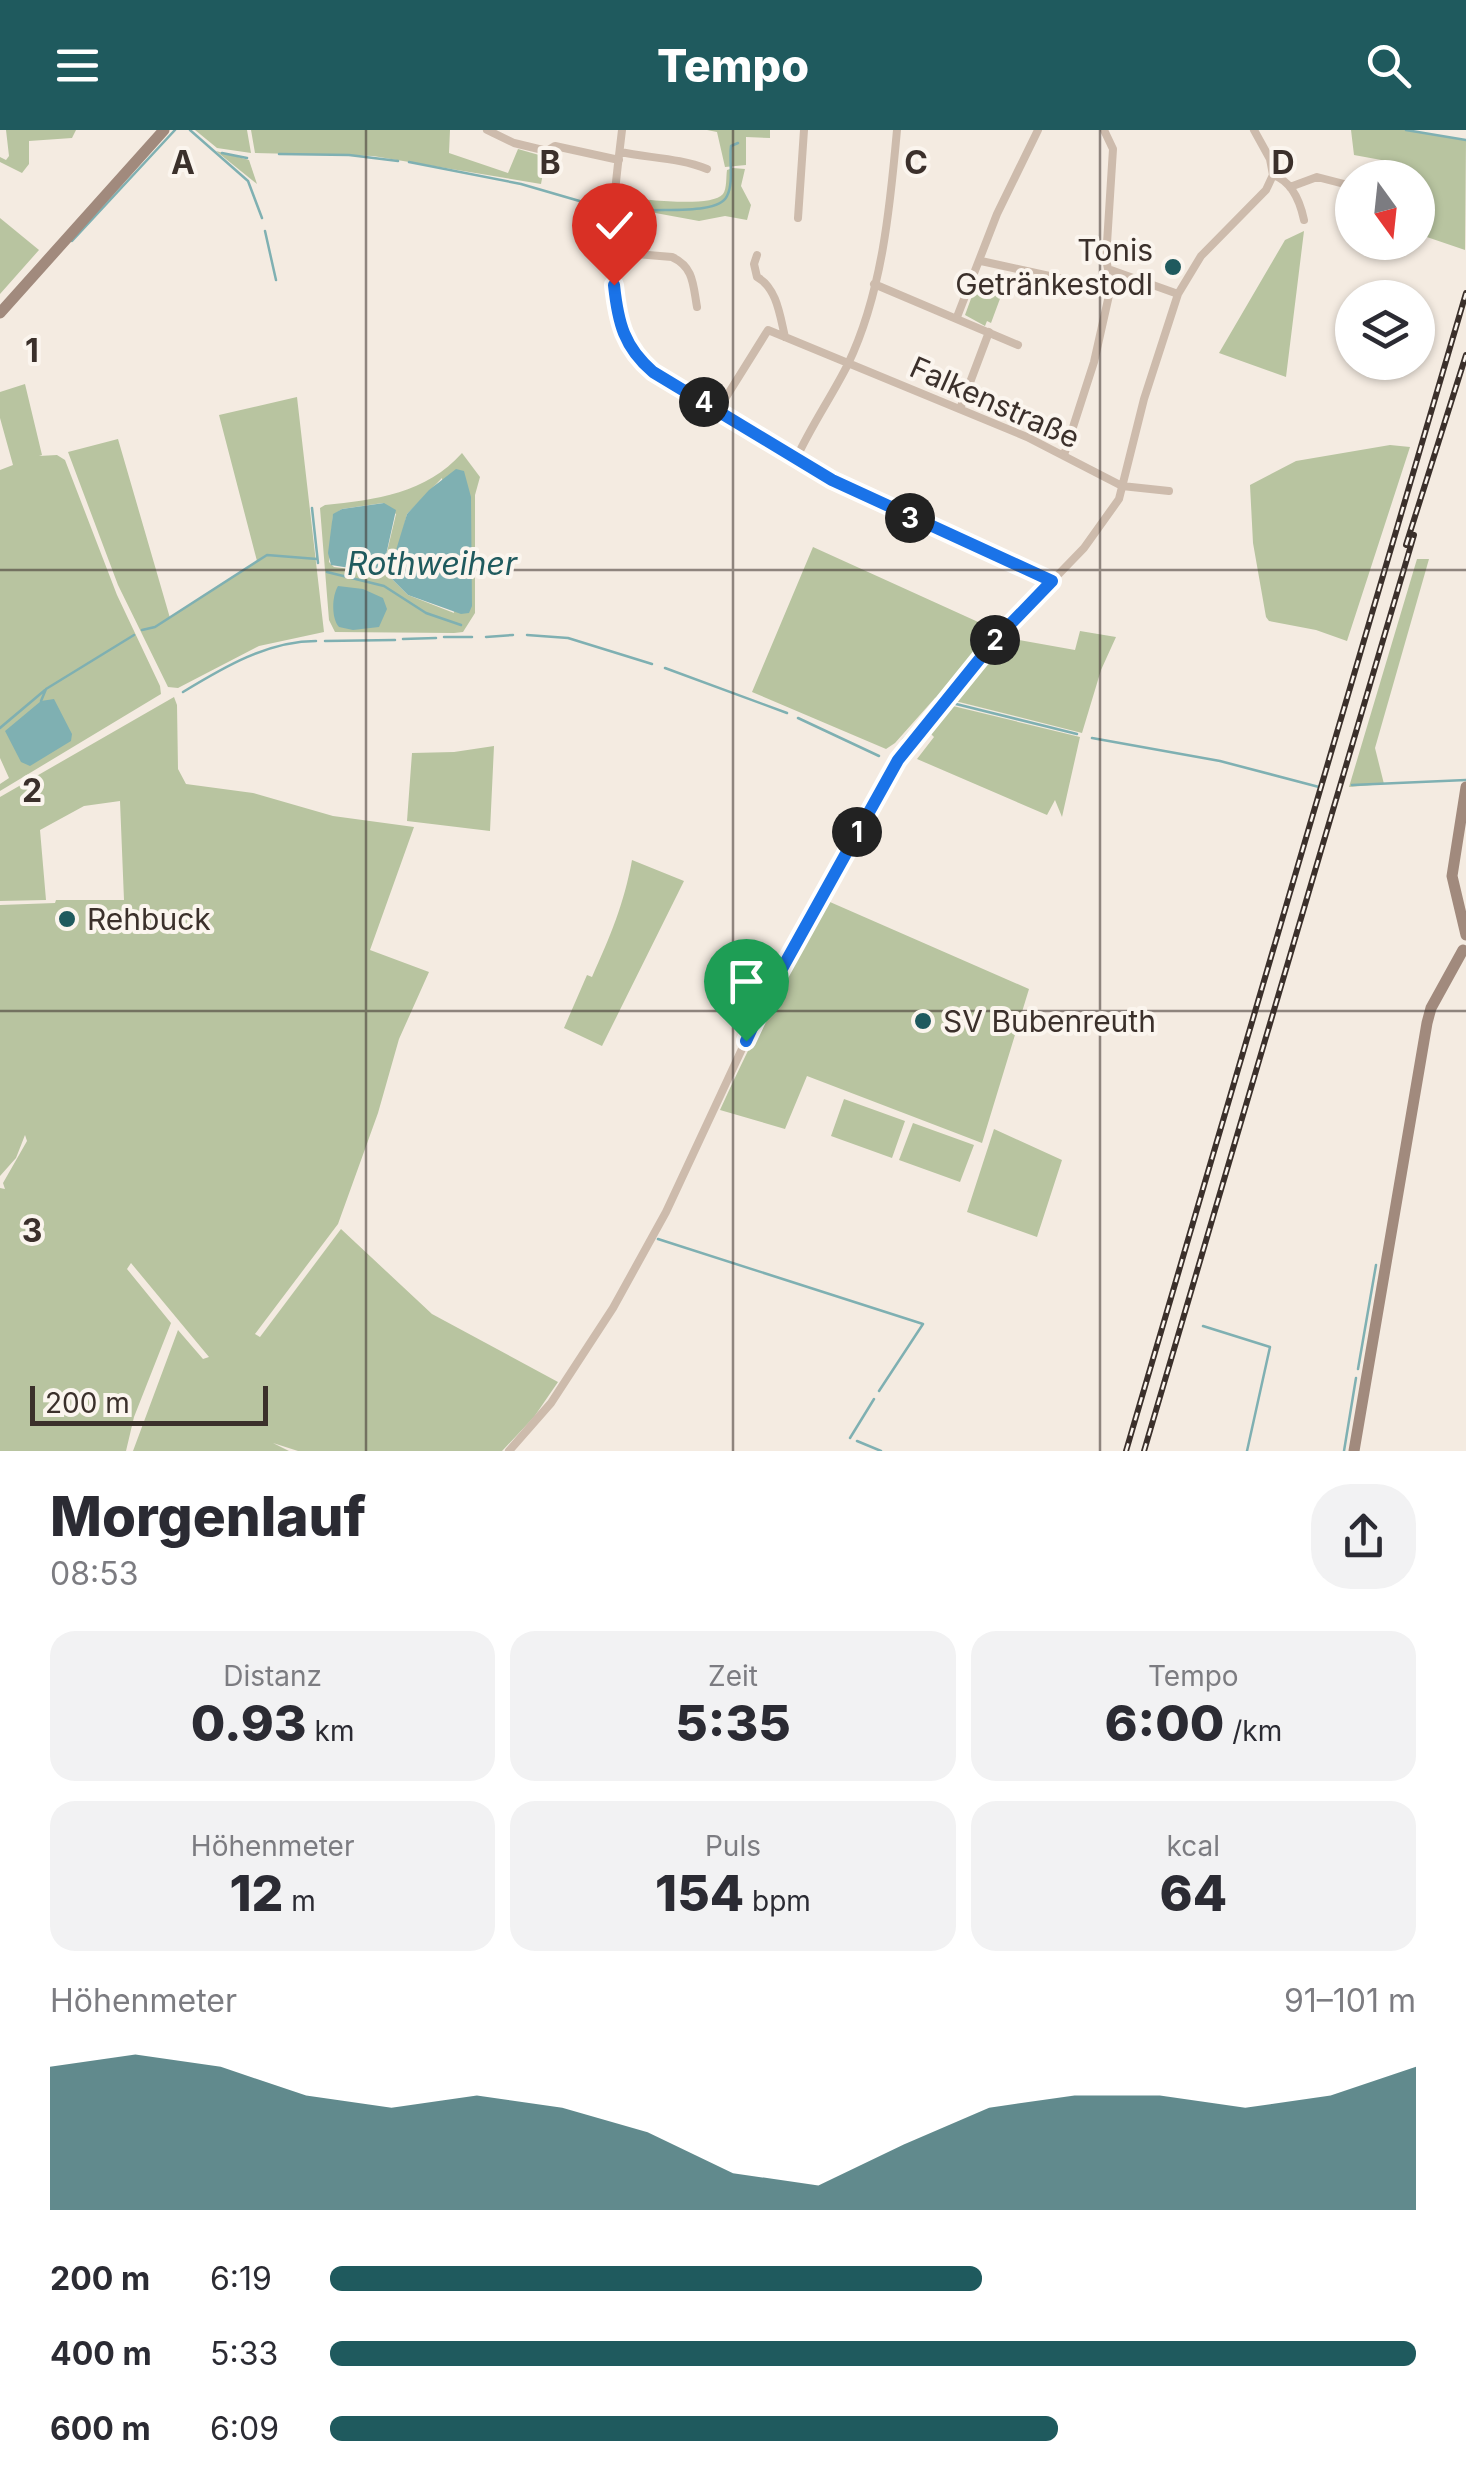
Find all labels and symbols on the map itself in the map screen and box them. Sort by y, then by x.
text: A [171,143,195,182]
text: B [539,143,561,182]
text: C [904,143,928,182]
text: D [1271,143,1295,182]
north arrow [1335,160,1435,260]
pin [572,183,657,286]
place label: Tonis Getränkestodl [955,232,1153,302]
marker: Tonis Getränkestodl [1162,256,1184,278]
text: 1 [25,331,39,370]
street label: Falkenstraße [905,349,1085,455]
pin: 4 [679,377,729,427]
pin: 3 [885,493,935,543]
water label: Rothweiher [347,544,518,583]
pin: 2 [970,615,1020,665]
text: 2 [22,771,42,810]
pin: 1 [832,807,882,857]
place label: Rehbuck [87,901,211,937]
marker: Rehbuck [56,908,78,930]
pin [704,939,789,1042]
place label: SV Bubenreuth [943,1003,1156,1039]
marker: SV Bubenreuth [912,1010,934,1032]
text: 3 [22,1211,42,1250]
scale bar [30,1381,268,1426]

